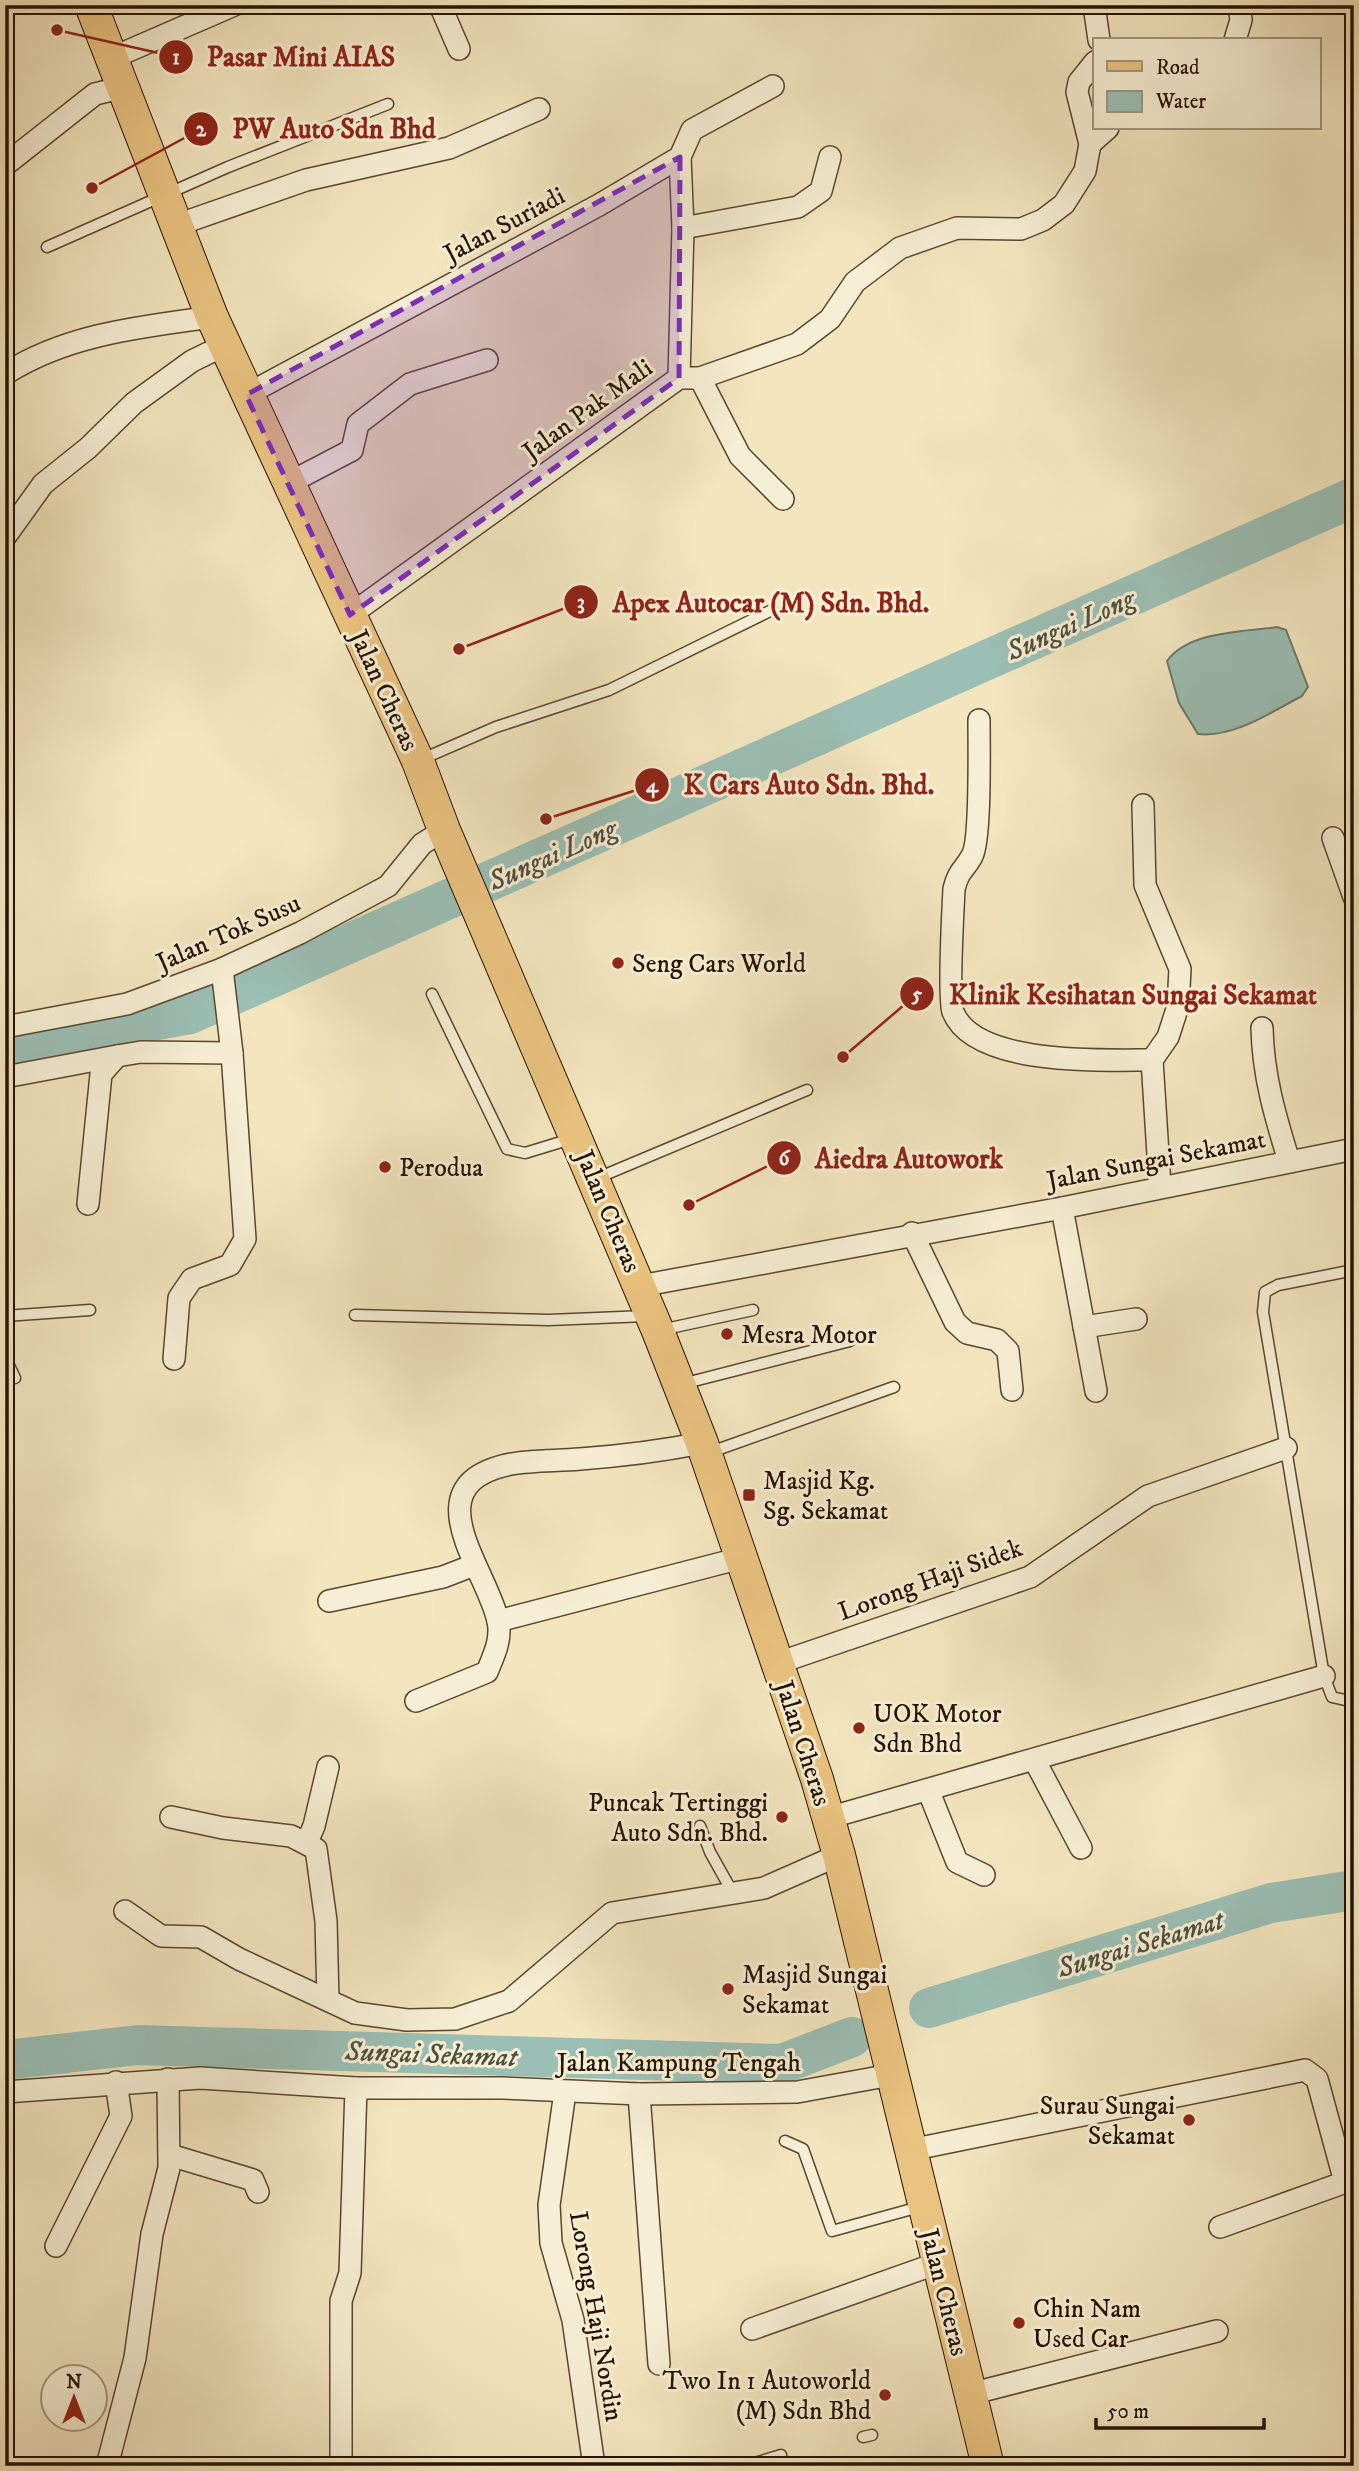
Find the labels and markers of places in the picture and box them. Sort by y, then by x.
callout: Pasar Mini AIAS [158,32,409,81]
callout: PW Auto Sdn Bhd [183,104,449,153]
callout: Apex Autocar (M) Sdn. Bhd. [563,578,943,627]
callout: K Cars Auto Sdn. Bhd. [634,760,948,809]
place label: Seng Cars World [632,948,806,981]
marker: Seng Cars World [610,955,626,971]
callout: Klinik Kesihatan Sungai Sekamat [900,970,1331,1019]
callout: Aiedra Autowork [766,1134,1017,1183]
place label: Perodua [399,1152,483,1185]
marker: Perodua [377,1159,393,1175]
place label: Mesra Motor [741,1319,877,1352]
marker: Mesra Motor [719,1326,735,1342]
place label: Masjid Kg. Sg. Sekamat [763,1465,888,1528]
marker: Masjid Kg. Sg. Sekamat [741,1487,757,1503]
place label: UOK Motor Sdn Bhd [873,1698,1002,1761]
marker: UOK Motor Sdn Bhd [851,1720,867,1736]
place label: Puncak Tertinggi Auto Sdn. Bhd. [588,1787,768,1850]
marker: Puncak Tertinggi Auto Sdn. Bhd. [774,1809,790,1825]
place label: Masjid Sungai Sekamat [742,1959,887,2022]
marker: Masjid Sungai Sekamat [720,1981,736,1997]
place label: Surau Sungai Sekamat [1040,2090,1175,2153]
marker: Surau Sungai Sekamat [1181,2112,1197,2128]
place label: Chin Nam Used Car [1033,2293,1141,2356]
marker: Chin Nam Used Car [1011,2315,1027,2331]
place label: Two In 1 Autoworld (M) Sdn Bhd [663,2365,871,2428]
marker: Two In 1 Autoworld (M) Sdn Bhd [877,2387,893,2403]

